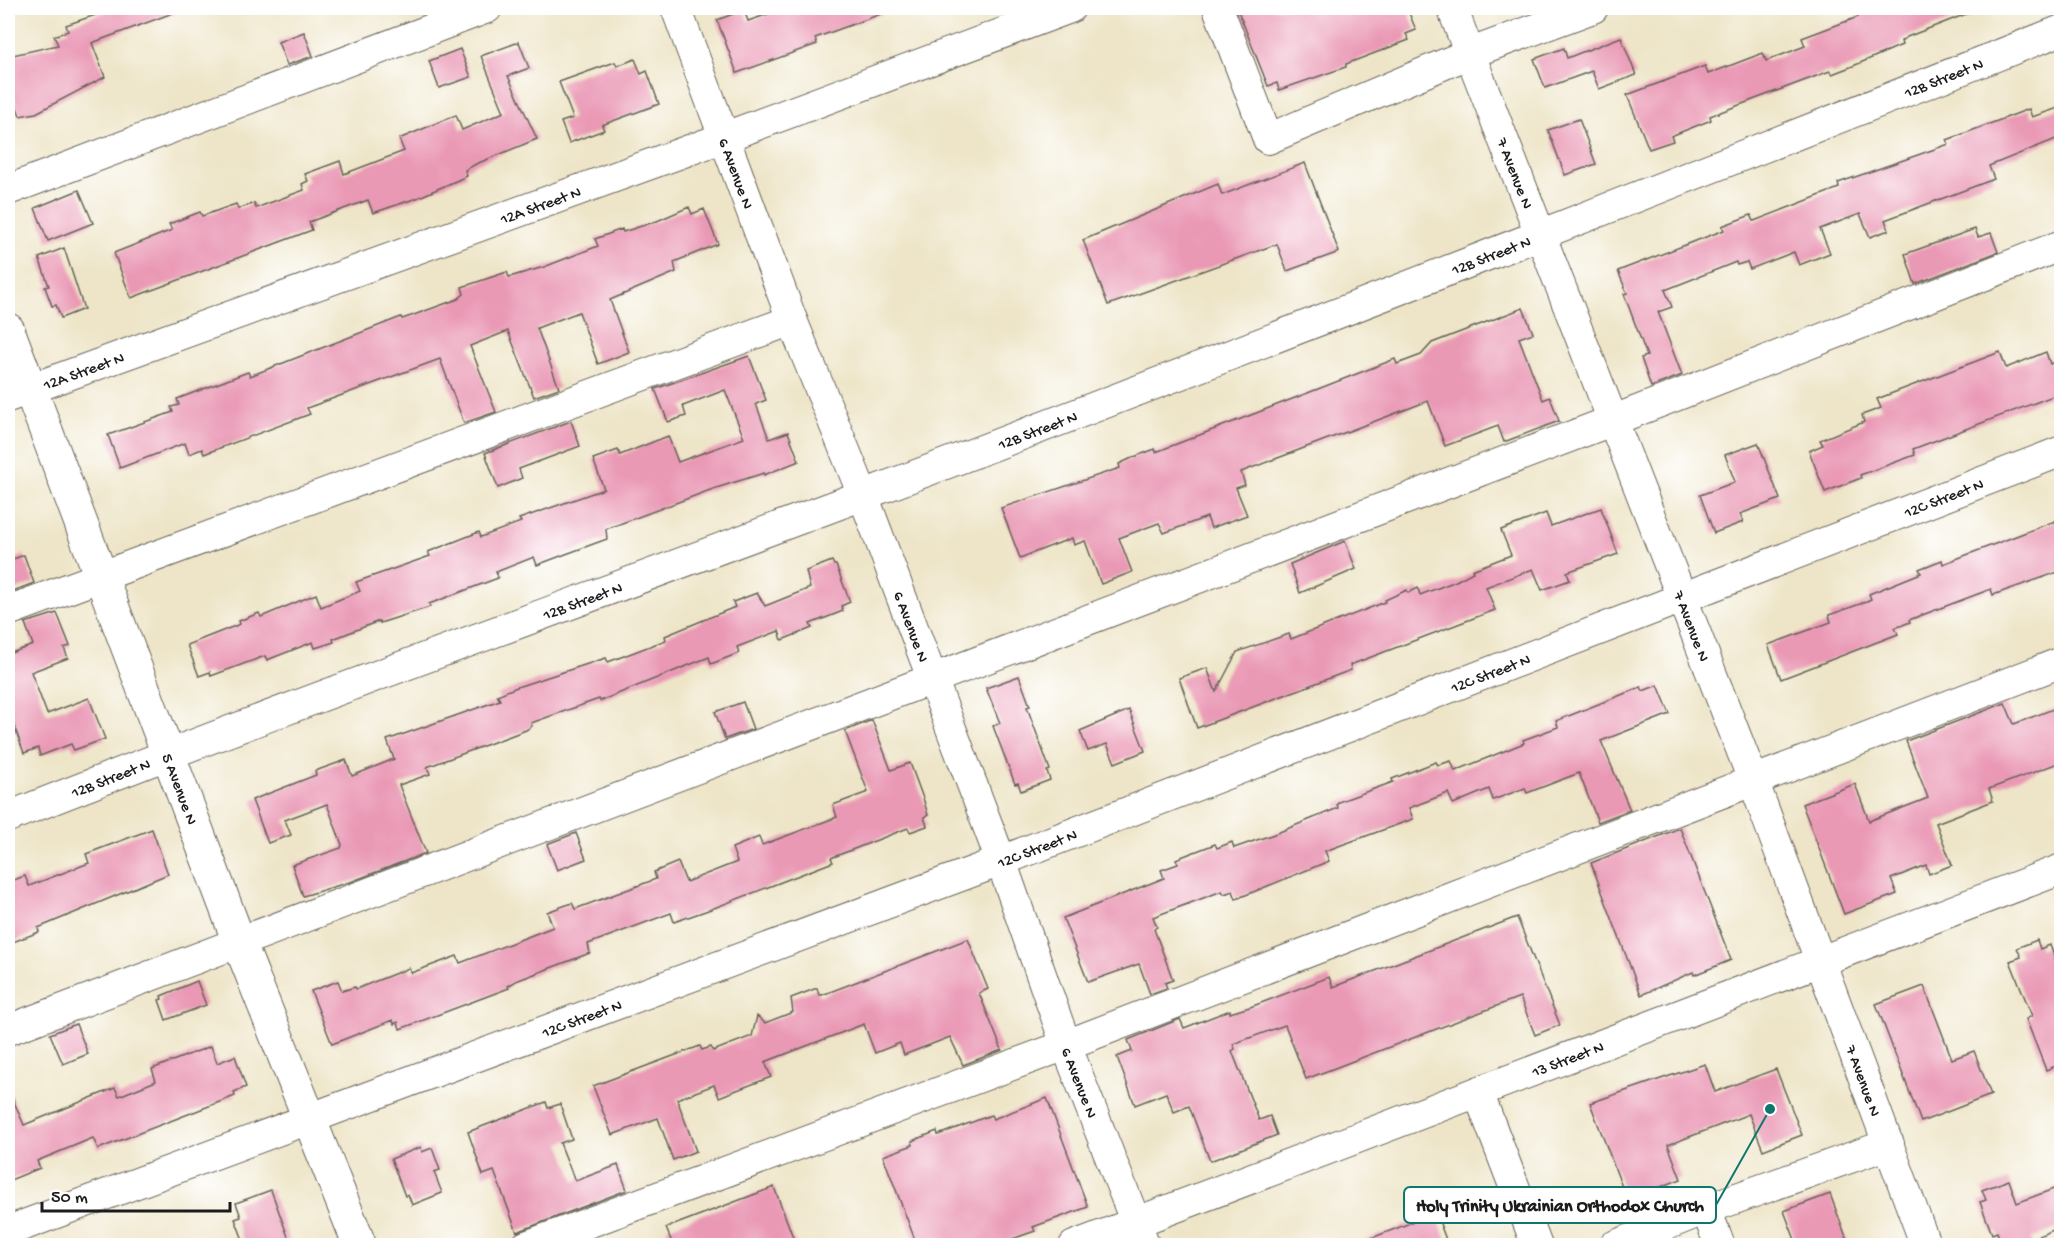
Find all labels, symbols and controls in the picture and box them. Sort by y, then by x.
street label: 12B Street N [1901,56,1987,105]
street label: 7 Avenue N [1490,135,1535,212]
street label: 6 Avenue N [712,136,756,212]
street label: 12A Street N [497,184,584,231]
street label: 12B Street N [1449,233,1534,282]
street label: 12A Street N [41,350,127,397]
street label: 12B Street N [995,409,1081,456]
street label: 12C Street N [1901,476,1987,524]
street label: 12B Street N [540,580,626,627]
street label: 7 Avenue N [1667,588,1712,665]
street label: 6 Avenue N [887,589,931,666]
street label: 12C Street N [1448,651,1534,700]
street label: 5 Avenue N [156,751,200,828]
street label: 12B Street N [68,756,154,804]
street label: 12C Street N [995,827,1080,875]
street label: 12C Street N [539,997,625,1044]
street label: 13 Street N [1529,1039,1607,1084]
street label: 7 Avenue N [1839,1042,1883,1120]
street label: 6 Avenue N [1055,1045,1100,1122]
scale bar [42,1175,230,1213]
callout: Holy Trinity Ukrainian Orthodox Church [1404,1187,1716,1223]
text: 50 m [51,1188,88,1209]
text: Holy Trinity Ukrainian Orthodox Church [1416,1197,1704,1218]

